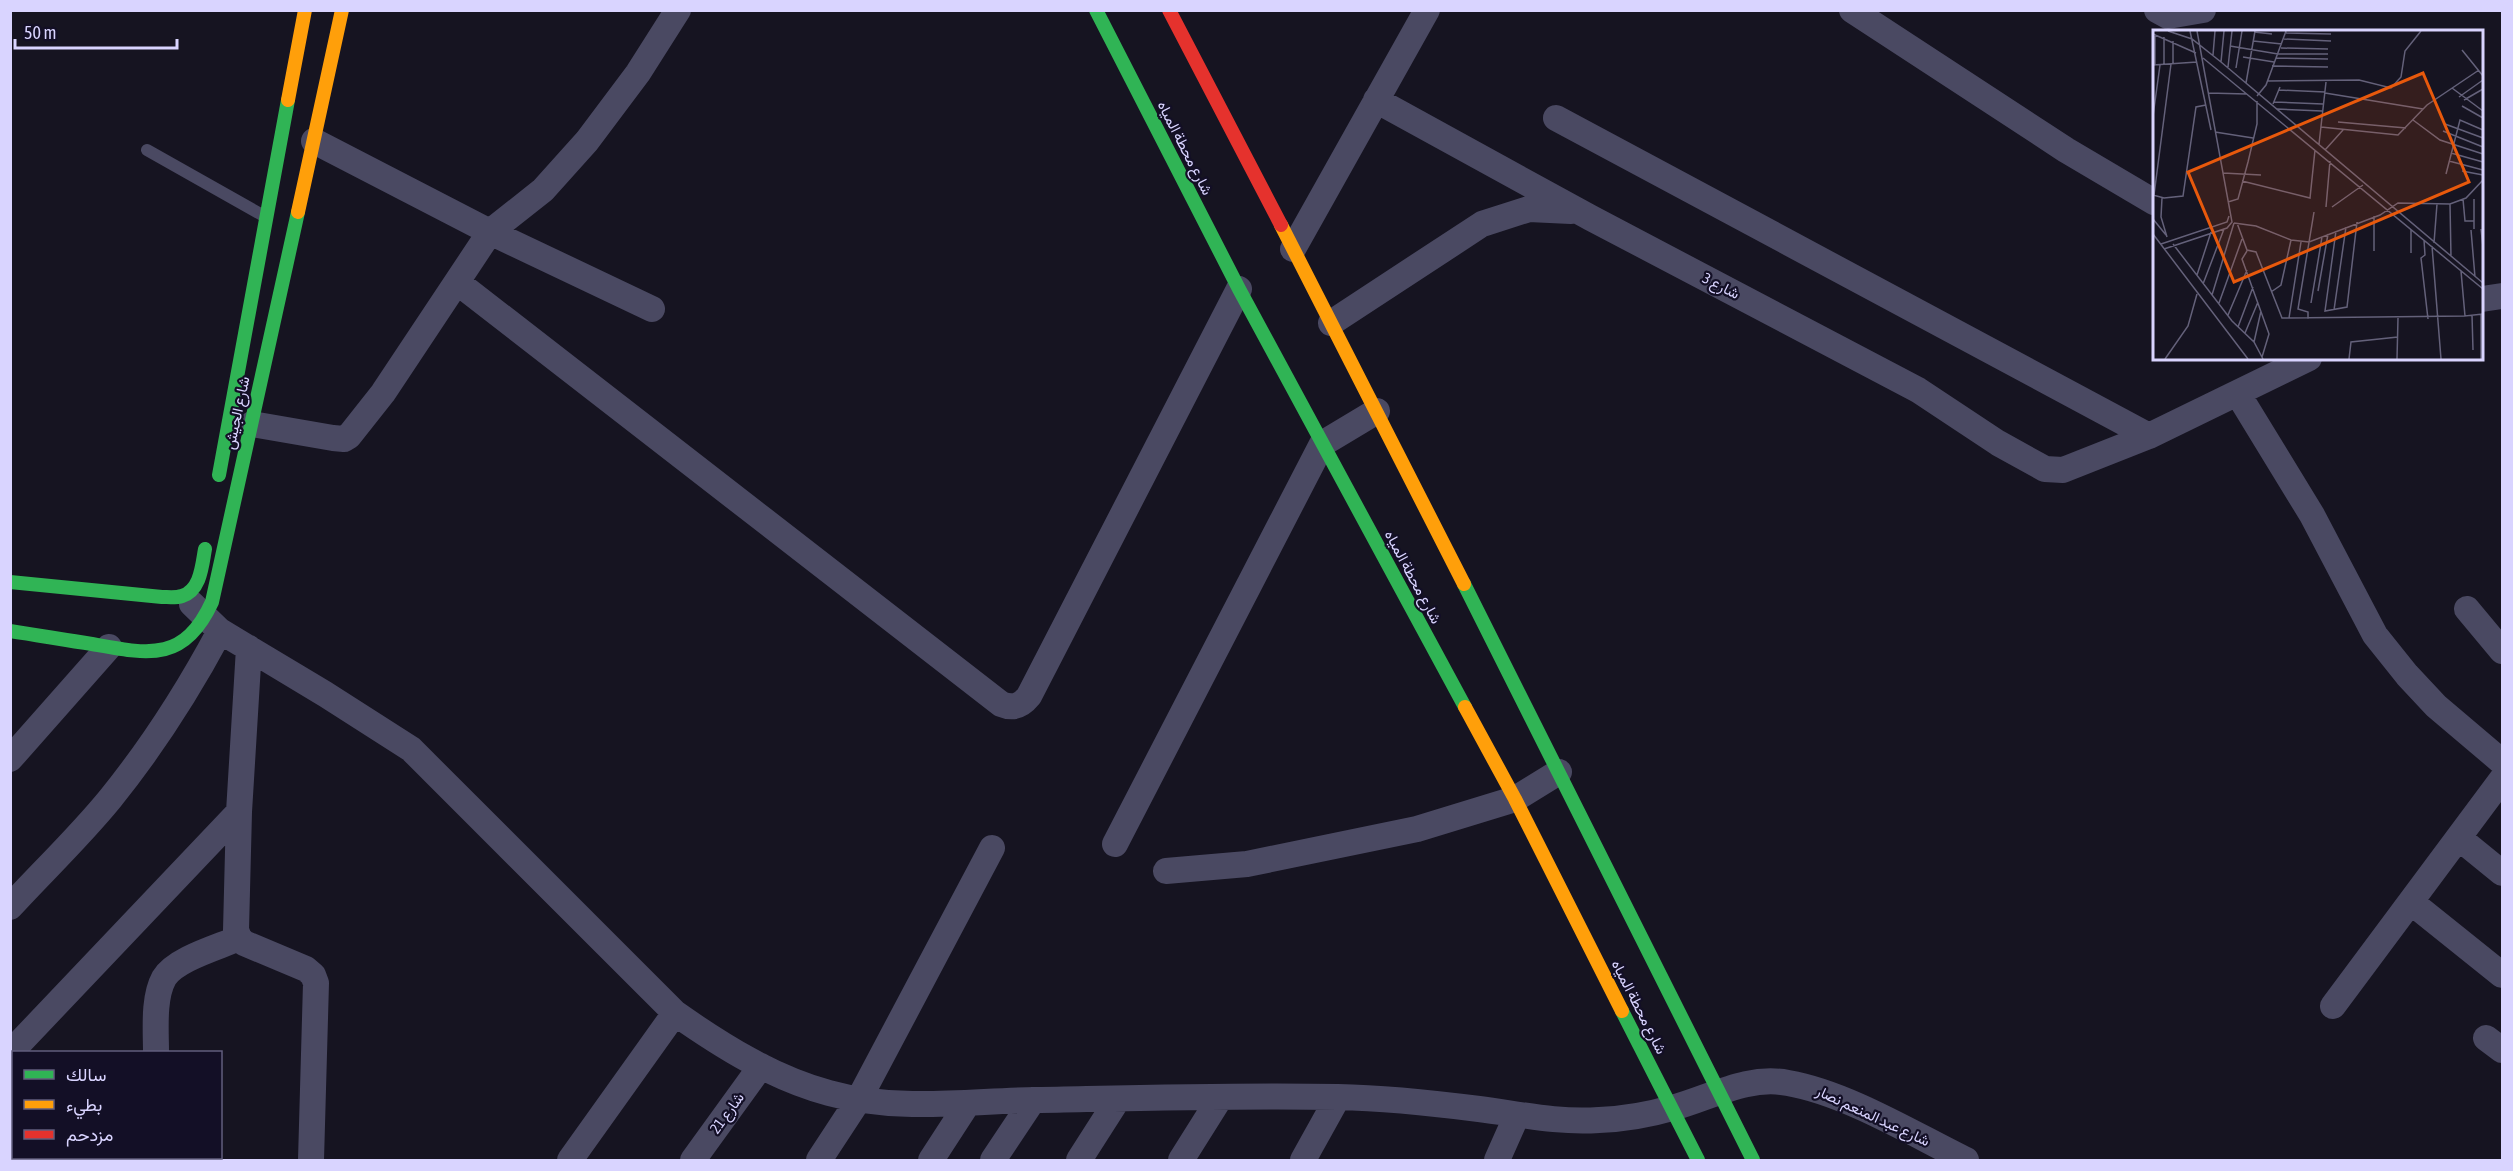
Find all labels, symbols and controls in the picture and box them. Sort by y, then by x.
scale bar [15,12,177,50]
text: 50 m [24,22,56,43]
inset map [2153,30,2483,360]
street label: شارع محطة المياه [1152,98,1217,199]
street label: شارع 3 [1698,269,1743,305]
street label: شارع الجيش [220,375,256,452]
street label: شارع محطة المياه [1379,527,1445,628]
street label: شارع محطة المياه [1606,957,1671,1058]
legend [12,1051,222,1159]
text: سالك [66,1064,106,1085]
street label: شارع عبد المنعم نصار [1812,1081,1933,1152]
street label: شارع 21 [706,1089,750,1138]
text: بطيء [66,1094,102,1120]
text: مزدحم [66,1124,113,1147]

